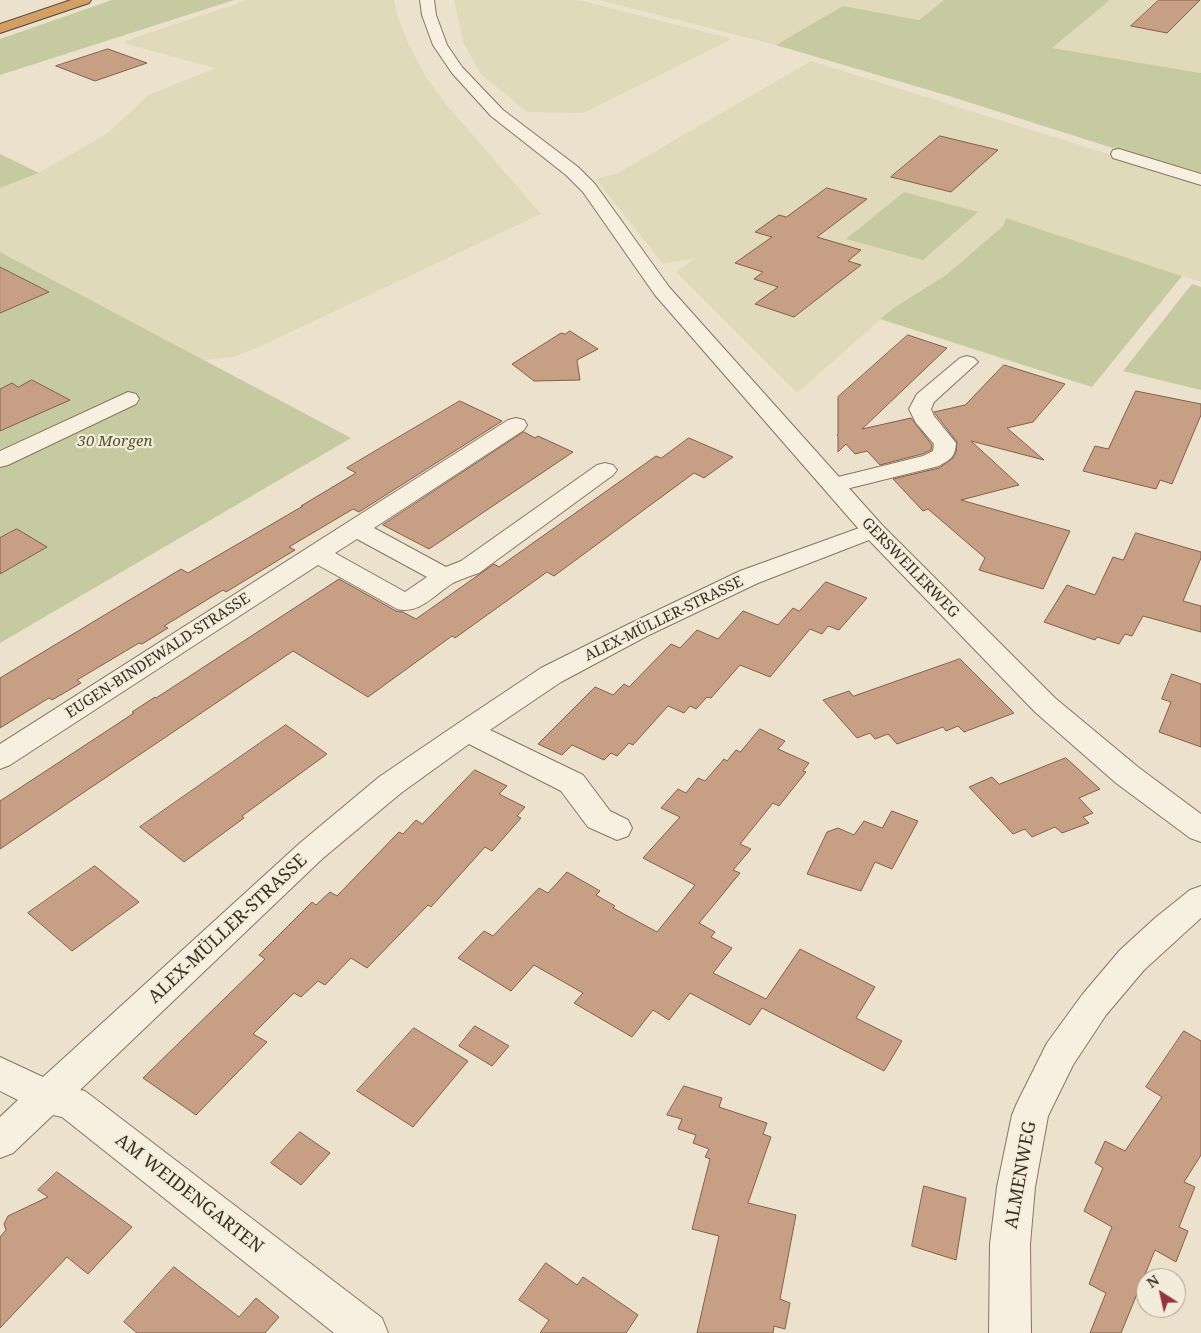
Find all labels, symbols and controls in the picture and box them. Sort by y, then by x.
park label: 30 Morgen [78,433,152,451]
street label: GERSWEILERWEG [858,514,962,622]
street label: ALEX-MÜLLER-STRASSE [582,573,746,665]
street label: EUGEN-BINDEWALD-STRASSE [62,590,254,722]
street label: ALEX-MÜLLER-STRASSE [144,850,312,1008]
street label: ALMENWEG [1001,1120,1041,1230]
street label: AM WEIDENGARTEN [111,1129,267,1259]
north arrow [1136,1268,1186,1318]
text: N [1143,1270,1163,1292]

